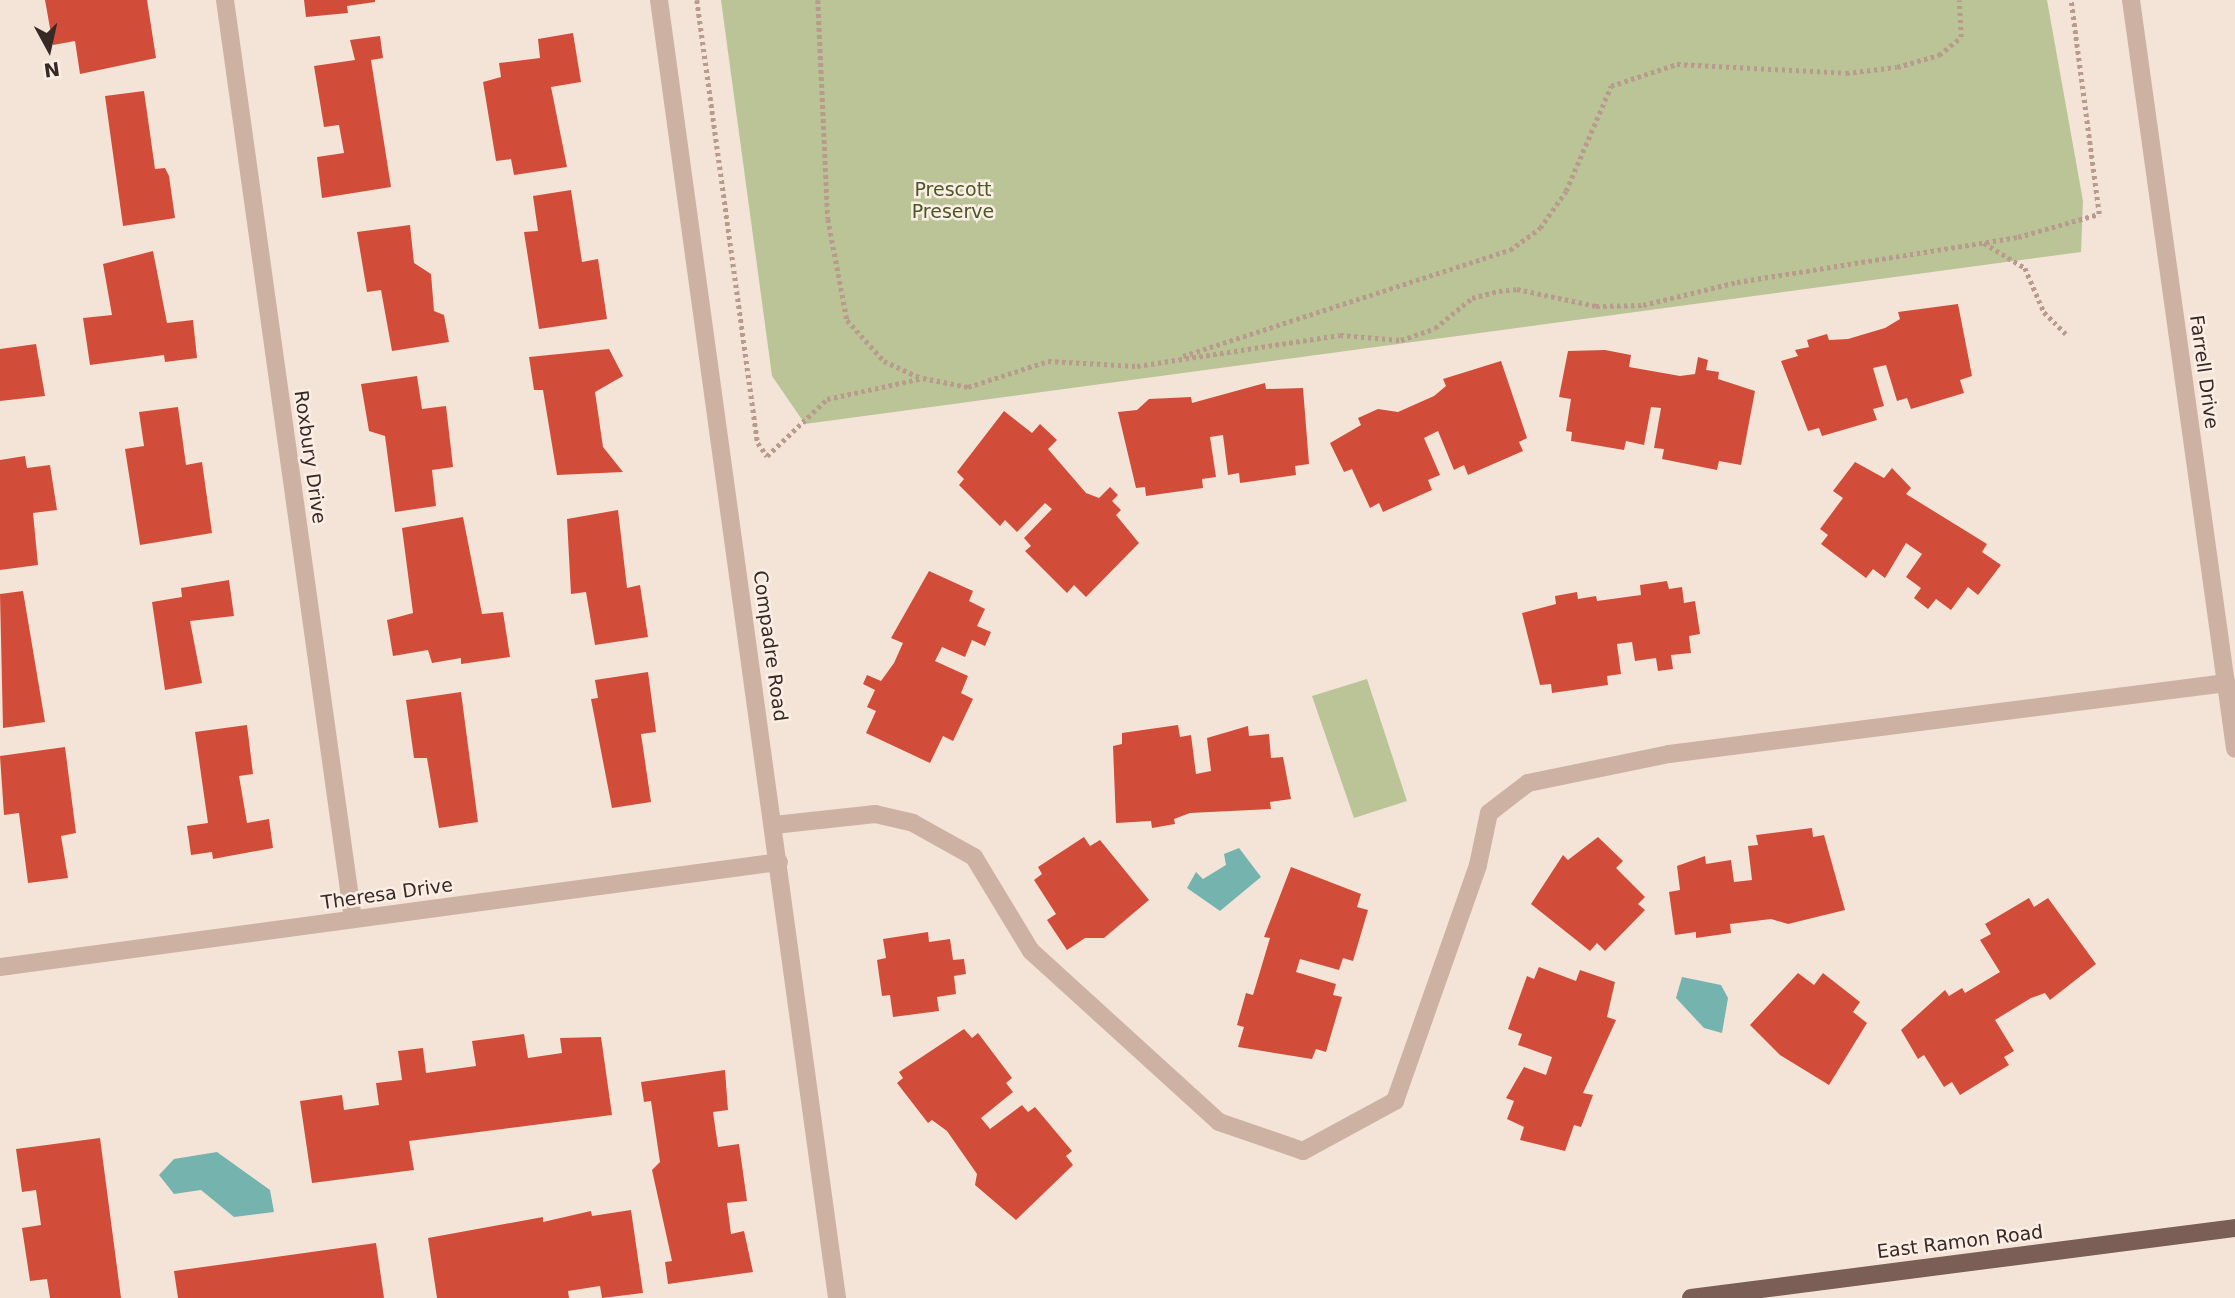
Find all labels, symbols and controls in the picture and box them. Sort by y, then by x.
north arrow [14,14,84,84]
text: N [43,58,61,82]
park label: Prescott Preserve [912,179,994,223]
street label: Farrell Drive [2185,314,2223,430]
street label: Roxbury Drive [289,389,331,525]
street label: Compadre Road [748,569,792,723]
street label: Theresa Drive [320,873,454,915]
street label: East Ramon Road [1876,1220,2044,1264]

